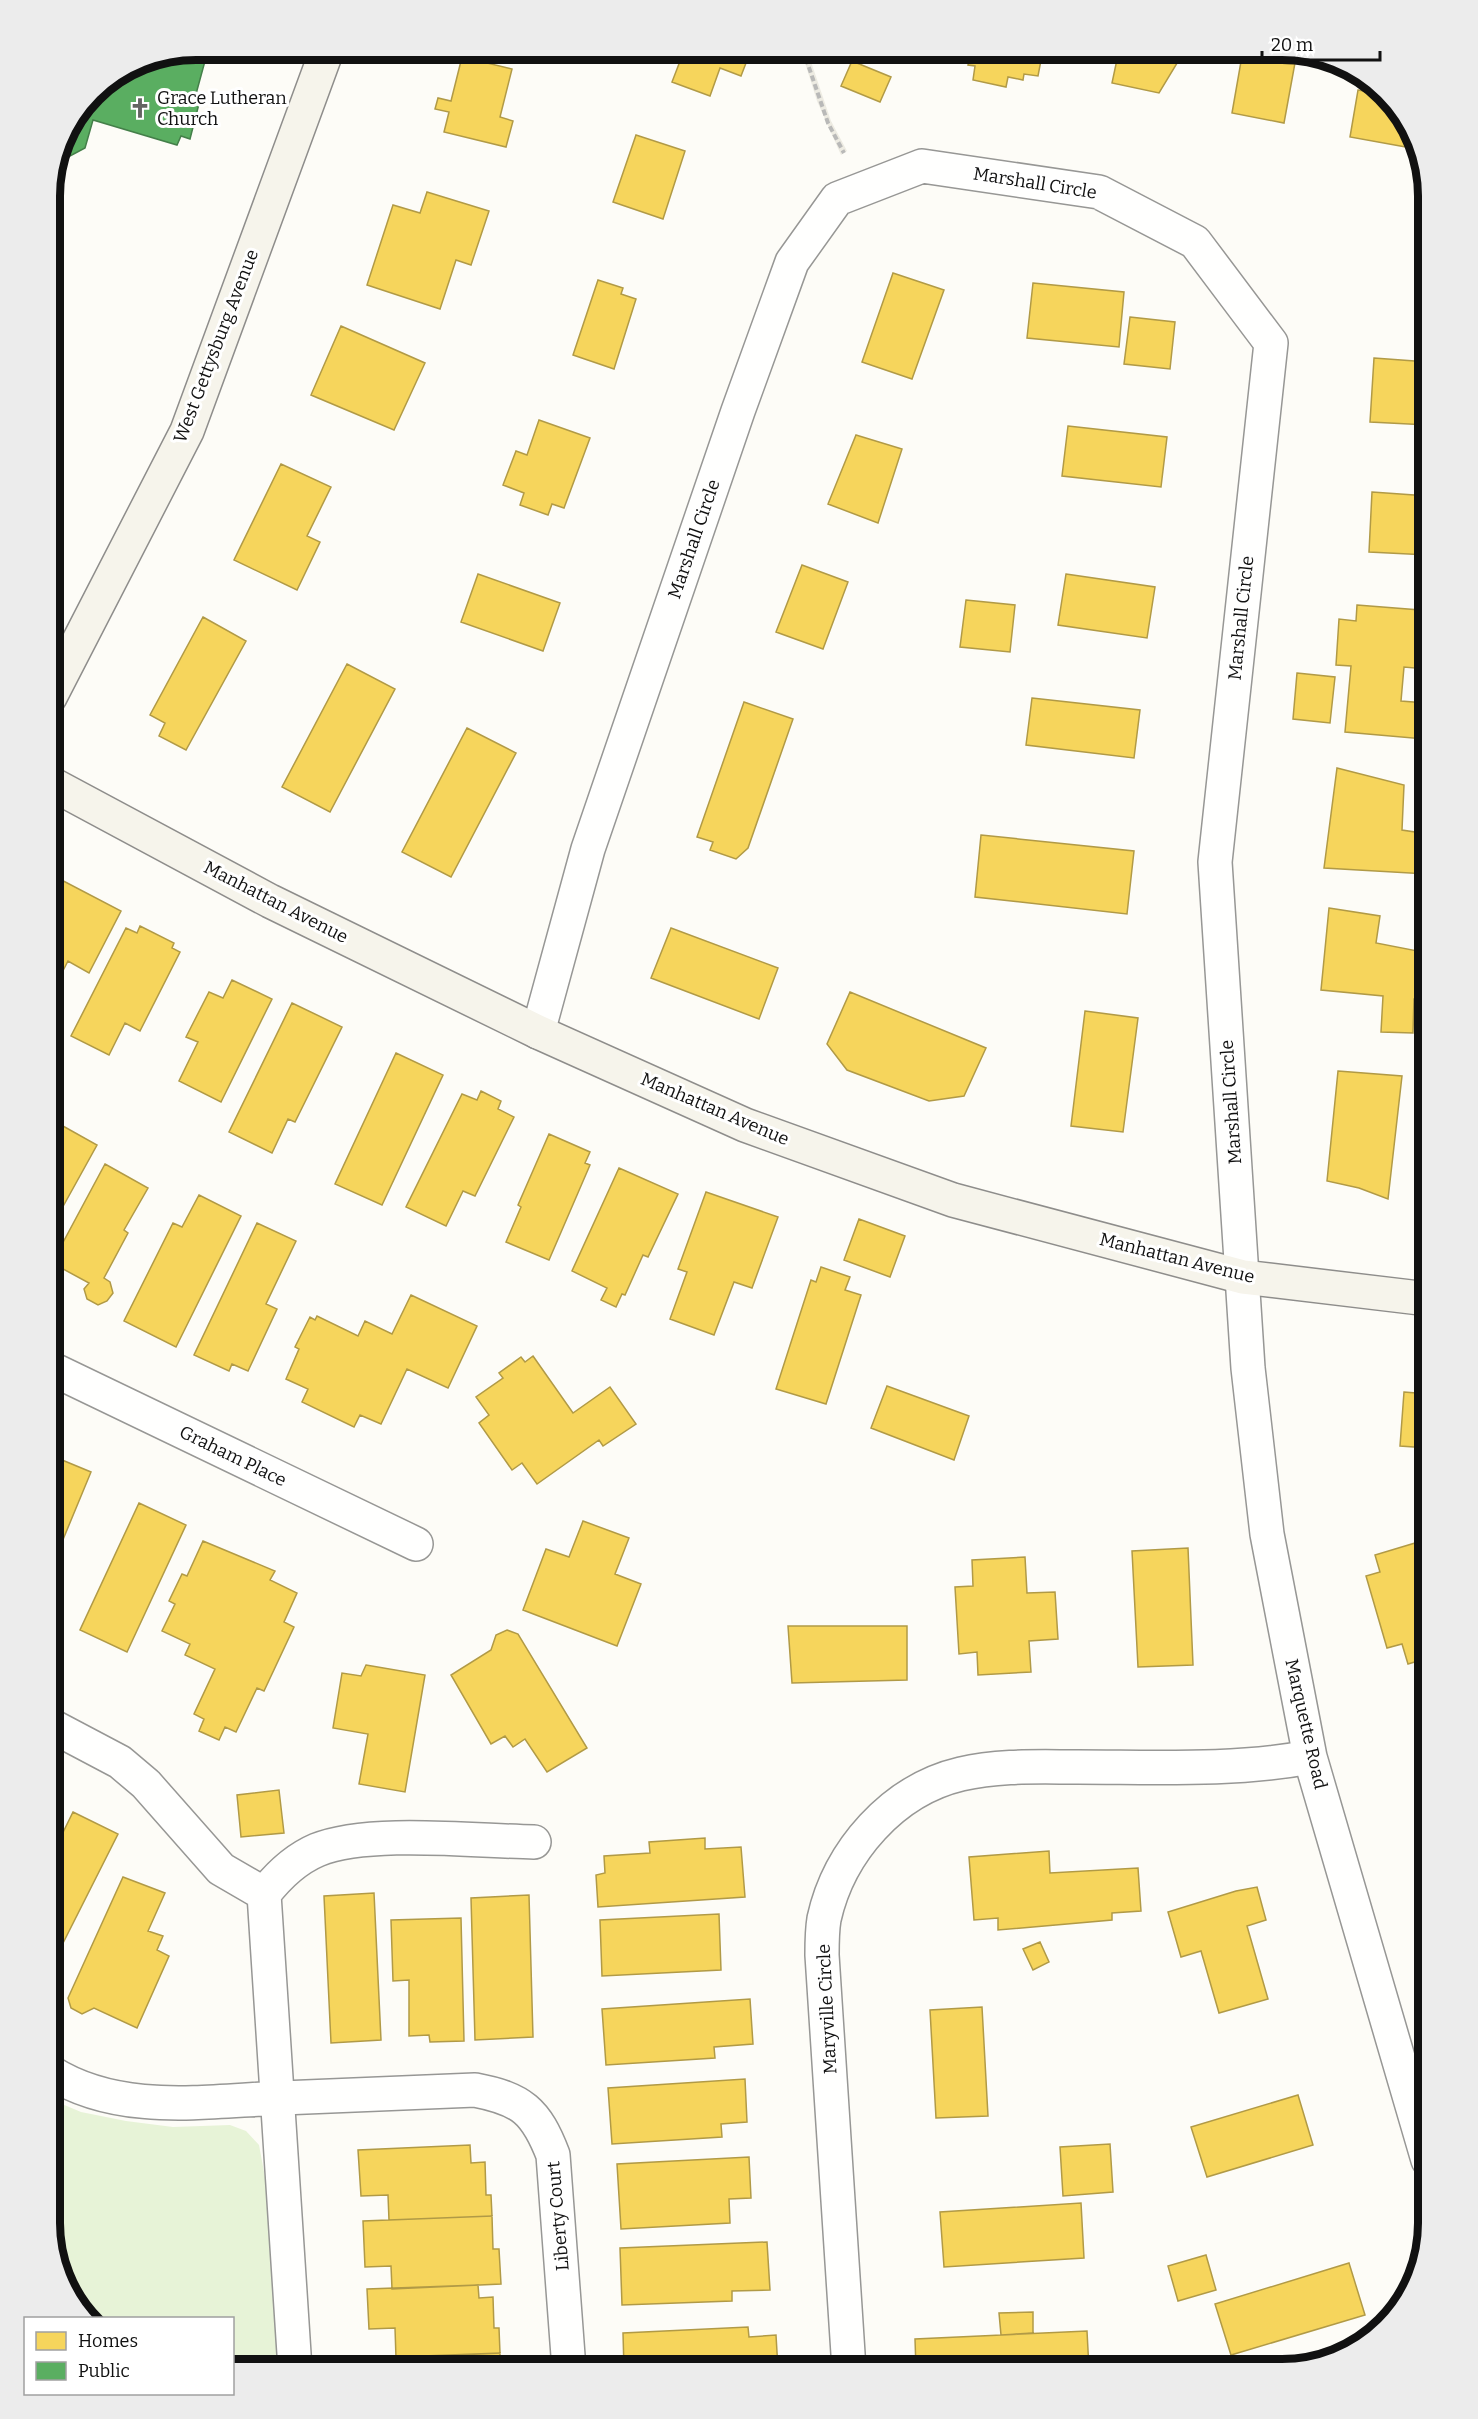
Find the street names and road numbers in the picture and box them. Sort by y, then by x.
street label: Marshall Circle [972,162,1098,204]
street label: West Gettysburg Avenue [169,246,263,446]
street label: Marshall Circle [663,476,725,602]
street label: Marshall Circle [1224,555,1258,681]
street label: Manhattan Avenue [200,856,352,948]
street label: Marshall Circle [1216,1039,1246,1165]
street label: Manhattan Avenue [638,1068,792,1150]
street label: Manhattan Avenue [1097,1228,1257,1288]
street label: Graham Place [176,1421,290,1491]
street label: Marquette Road [1280,1657,1332,1792]
street label: Maryville Circle [813,1943,841,2075]
street label: Liberty Court [542,2160,574,2272]

